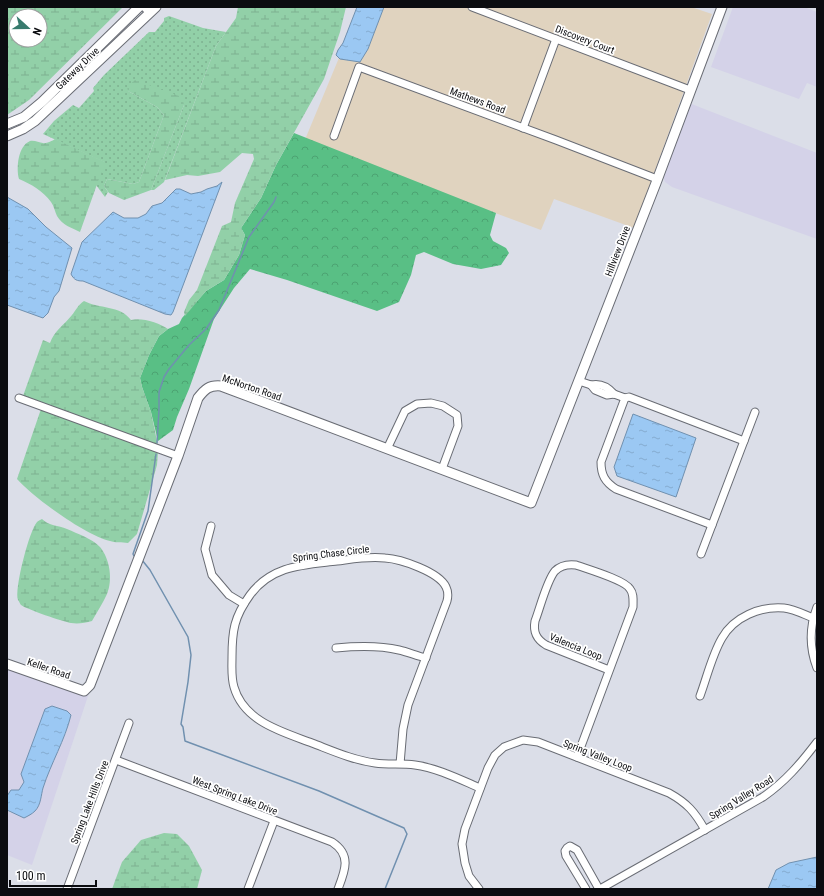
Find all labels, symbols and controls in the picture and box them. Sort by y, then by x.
north arrow [8,8,48,48]
street label: Discovery Court [554,23,616,56]
text: N [30,26,44,37]
street label: Gateway Drive [53,45,102,92]
street label: Mathews Road [449,85,507,116]
street label: Hillview Drive [603,224,632,278]
street label: McNorton Road [221,372,283,403]
street label: Spring Chase Circle [292,543,370,564]
street label: Valencia Loop [548,631,604,662]
street label: Keller Road [26,656,72,681]
street label: Spring Valley Loop [562,737,634,774]
street label: Spring Lake Hills Drive [68,759,111,845]
street label: Spring Valley Road [707,773,775,822]
street label: West Spring Lake Drive [191,774,279,817]
scale bar [10,862,96,888]
text: 100 m [16,869,46,883]

